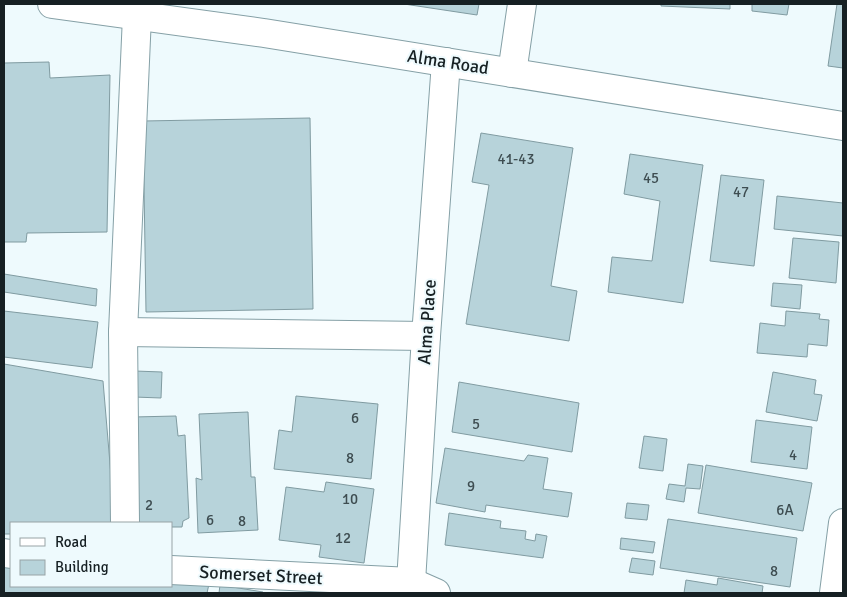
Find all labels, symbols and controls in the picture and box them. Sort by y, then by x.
street label: Alma Road [406,45,490,79]
house number: 41-43 [497,150,535,168]
house number: 45 [643,169,659,187]
house number: 47 [733,183,749,201]
street label: Alma Place [413,279,441,365]
house number: 6 [351,409,359,427]
house number: 5 [472,415,480,433]
house number: 4 [789,446,797,464]
house number: 8 [346,449,354,467]
house number: 9 [467,477,475,495]
house number: 10 [342,490,358,508]
house number: 2 [145,496,153,514]
house number: 6A [776,501,794,519]
house number: 6 [206,511,214,529]
house number: 8 [238,512,246,530]
legend [10,522,172,587]
house number: 12 [335,529,351,547]
text: Road [55,533,87,551]
text: Building [55,558,109,576]
street label: Somerset Street [199,561,323,589]
house number: 8 [770,562,778,580]

